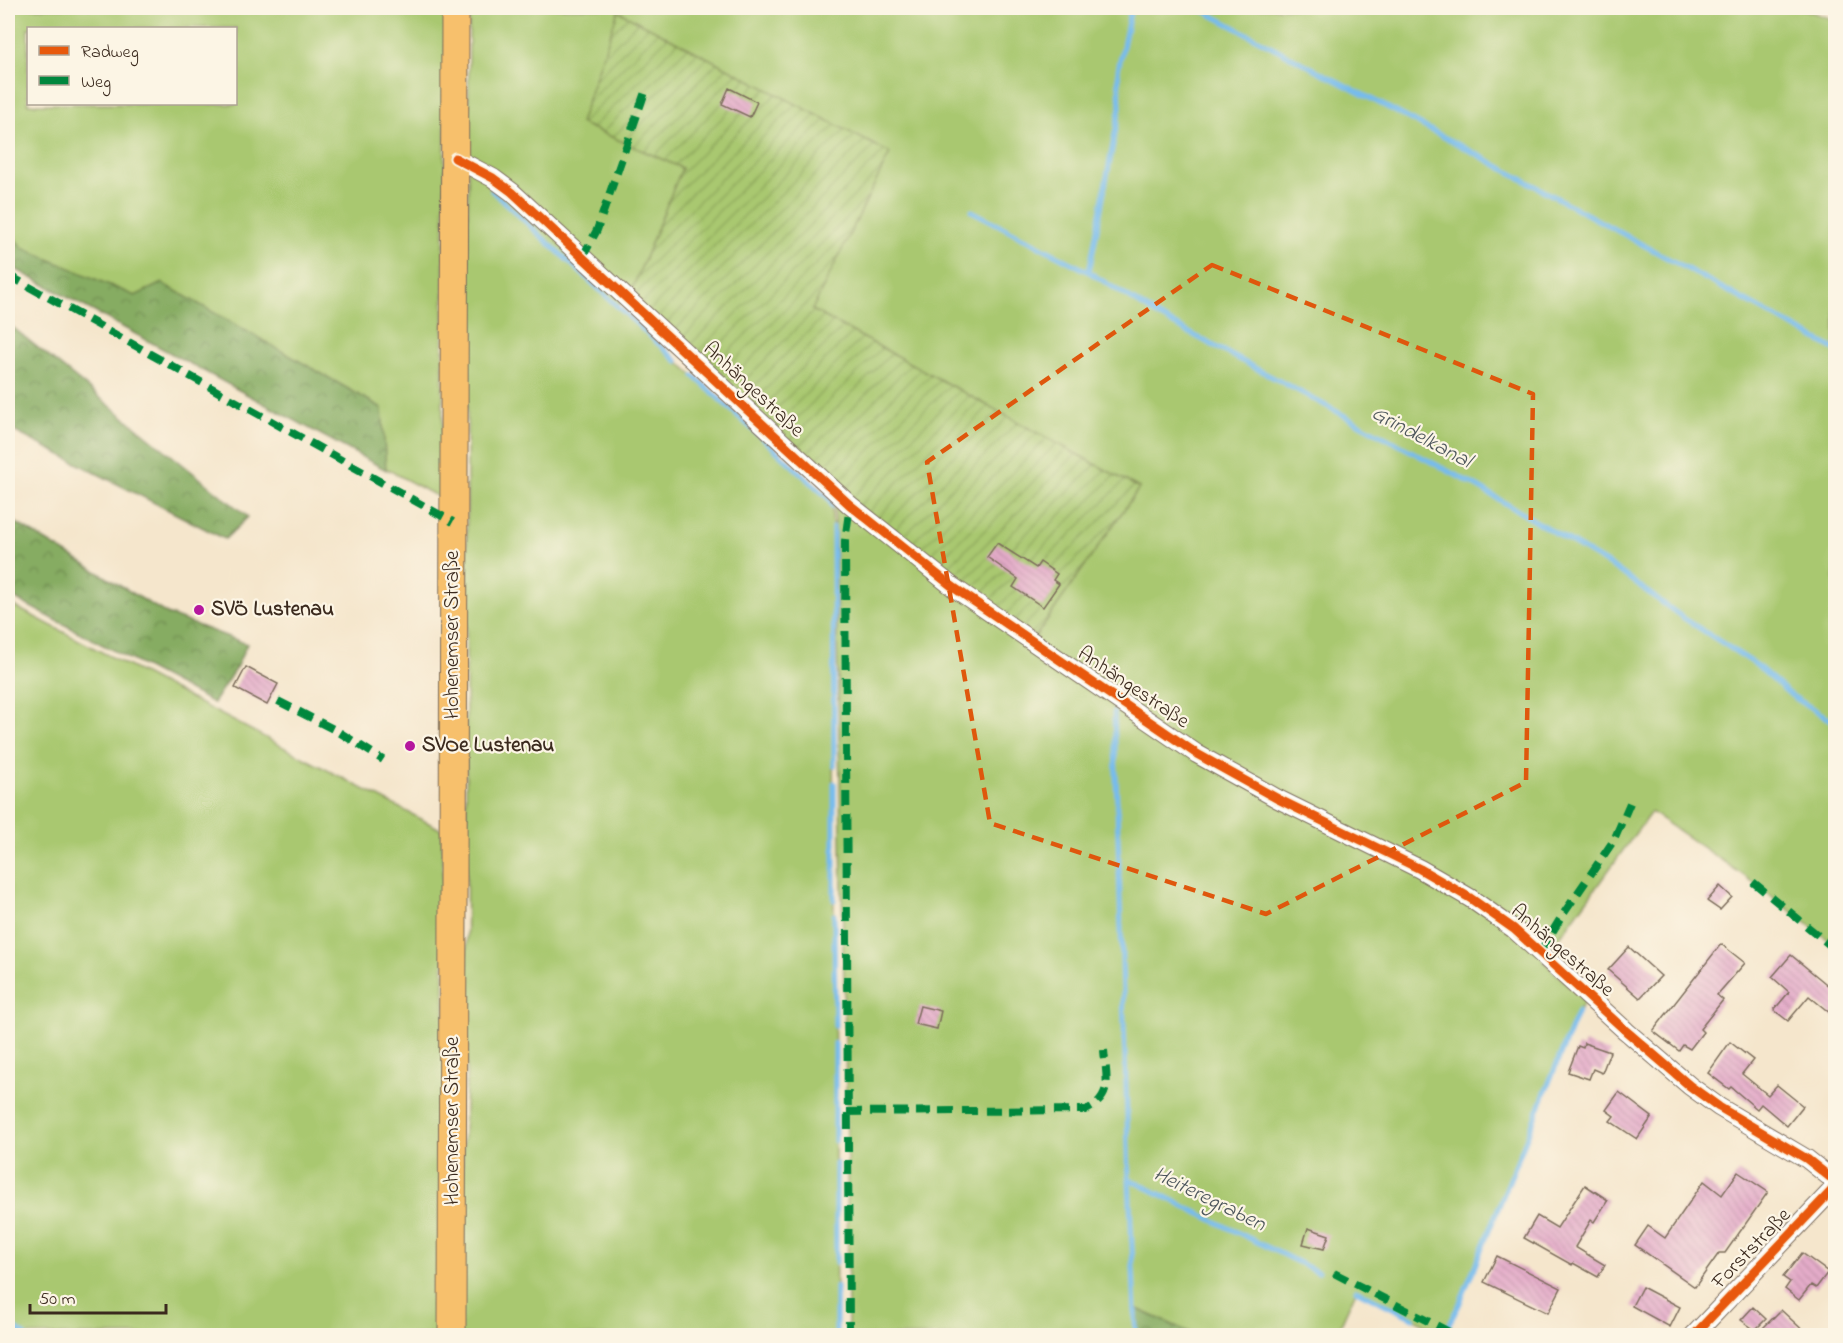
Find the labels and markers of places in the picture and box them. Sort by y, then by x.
place label: SVÖ Lustenau [211,595,334,625]
marker: SVÖ Lustenau [192,603,206,617]
place label: SVOe Lustenau [422,731,554,761]
marker: SVOe Lustenau [403,739,417,753]

